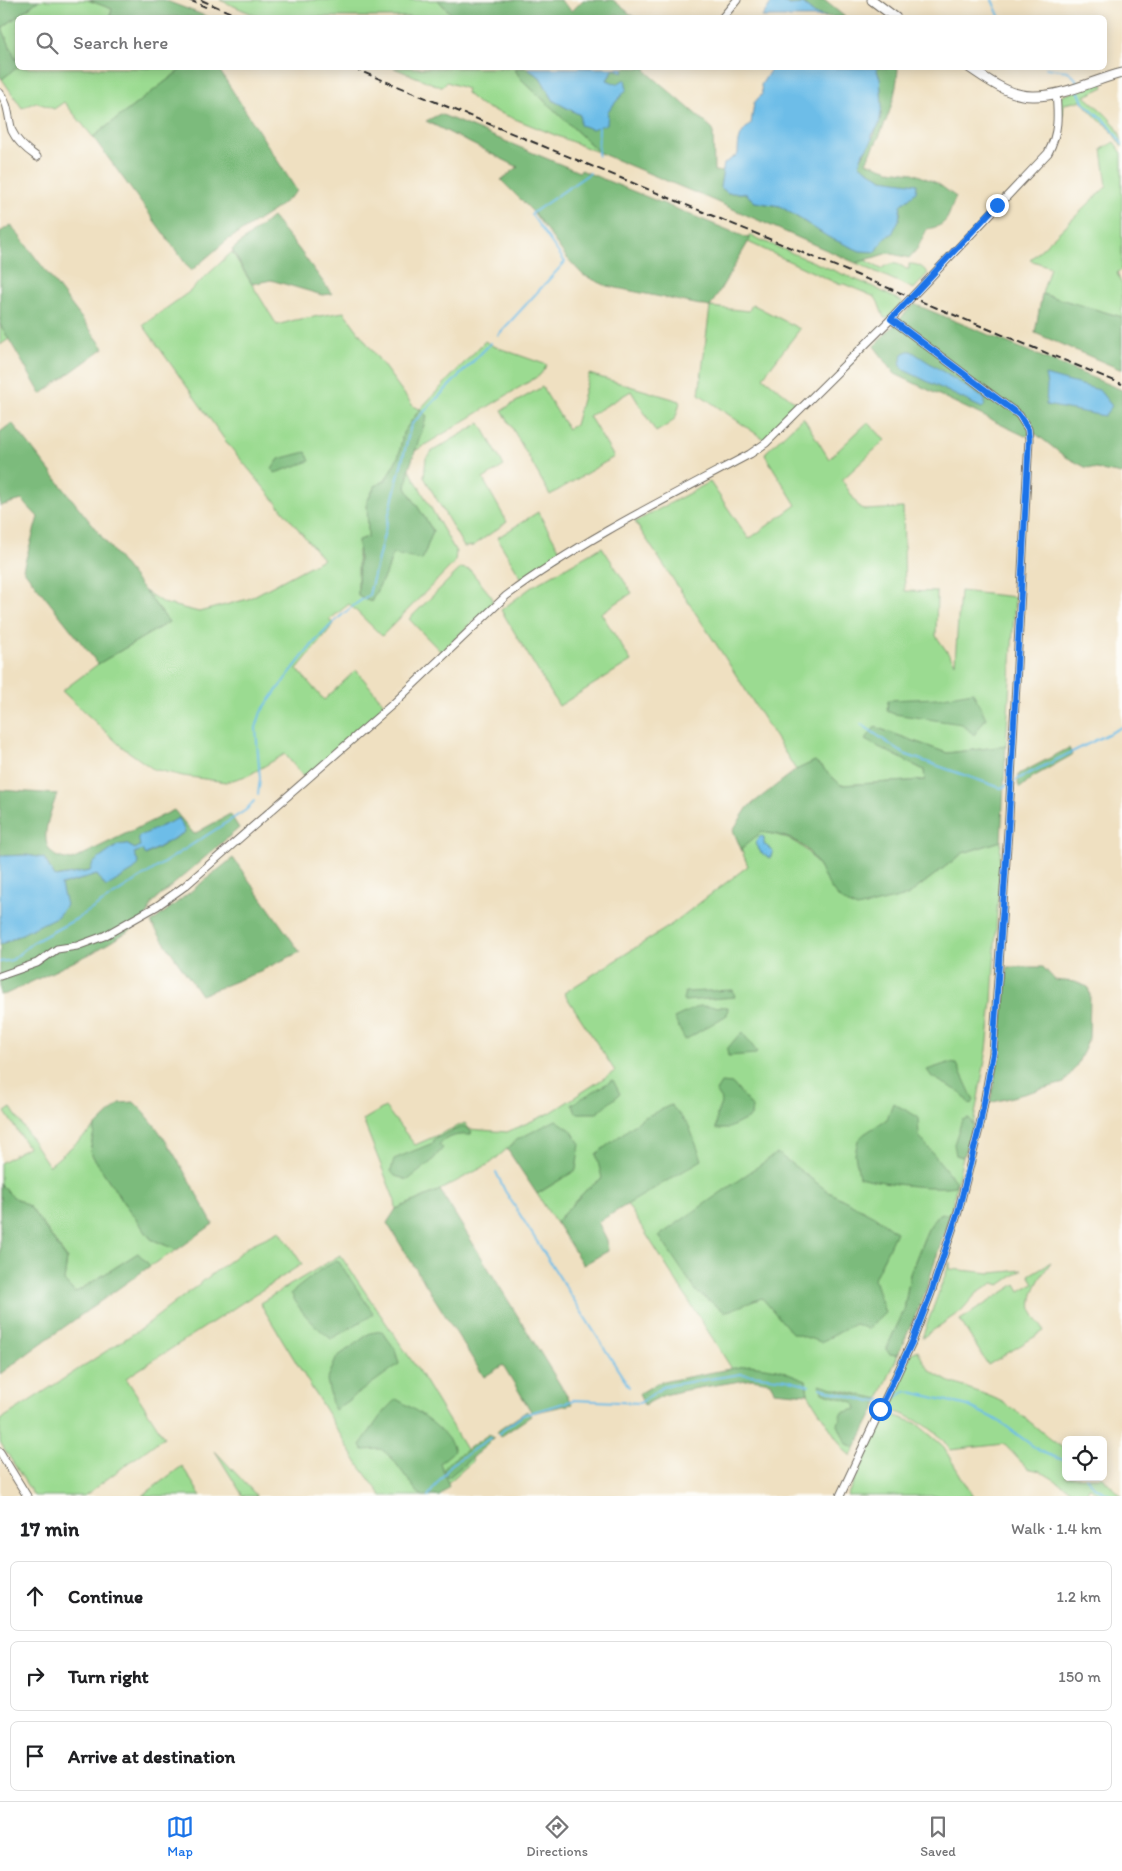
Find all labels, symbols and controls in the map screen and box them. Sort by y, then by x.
search box [15,15,1107,70]
icon: search [33,29,61,57]
text: Search here [73,31,168,54]
route end [986,194,1009,217]
route start [869,1398,892,1421]
map controls [1062,1436,1107,1481]
button: locate [1062,1436,1107,1481]
text: 17 min [20,1516,79,1541]
text: Walk · 1.4 km [1011,1519,1102,1538]
icon: ahead [21,1582,49,1610]
text: Continue [68,1585,143,1608]
text: 1.2 km [1056,1587,1101,1606]
icon: right [21,1662,49,1690]
text: Turn right [68,1665,149,1688]
text: 150 m [1058,1667,1101,1686]
icon: arrive [21,1742,49,1770]
text: Arrive at destination [68,1745,235,1768]
tab: Map [166,1813,194,1860]
tab: Directions [526,1813,588,1860]
tab: Saved [920,1813,956,1860]

